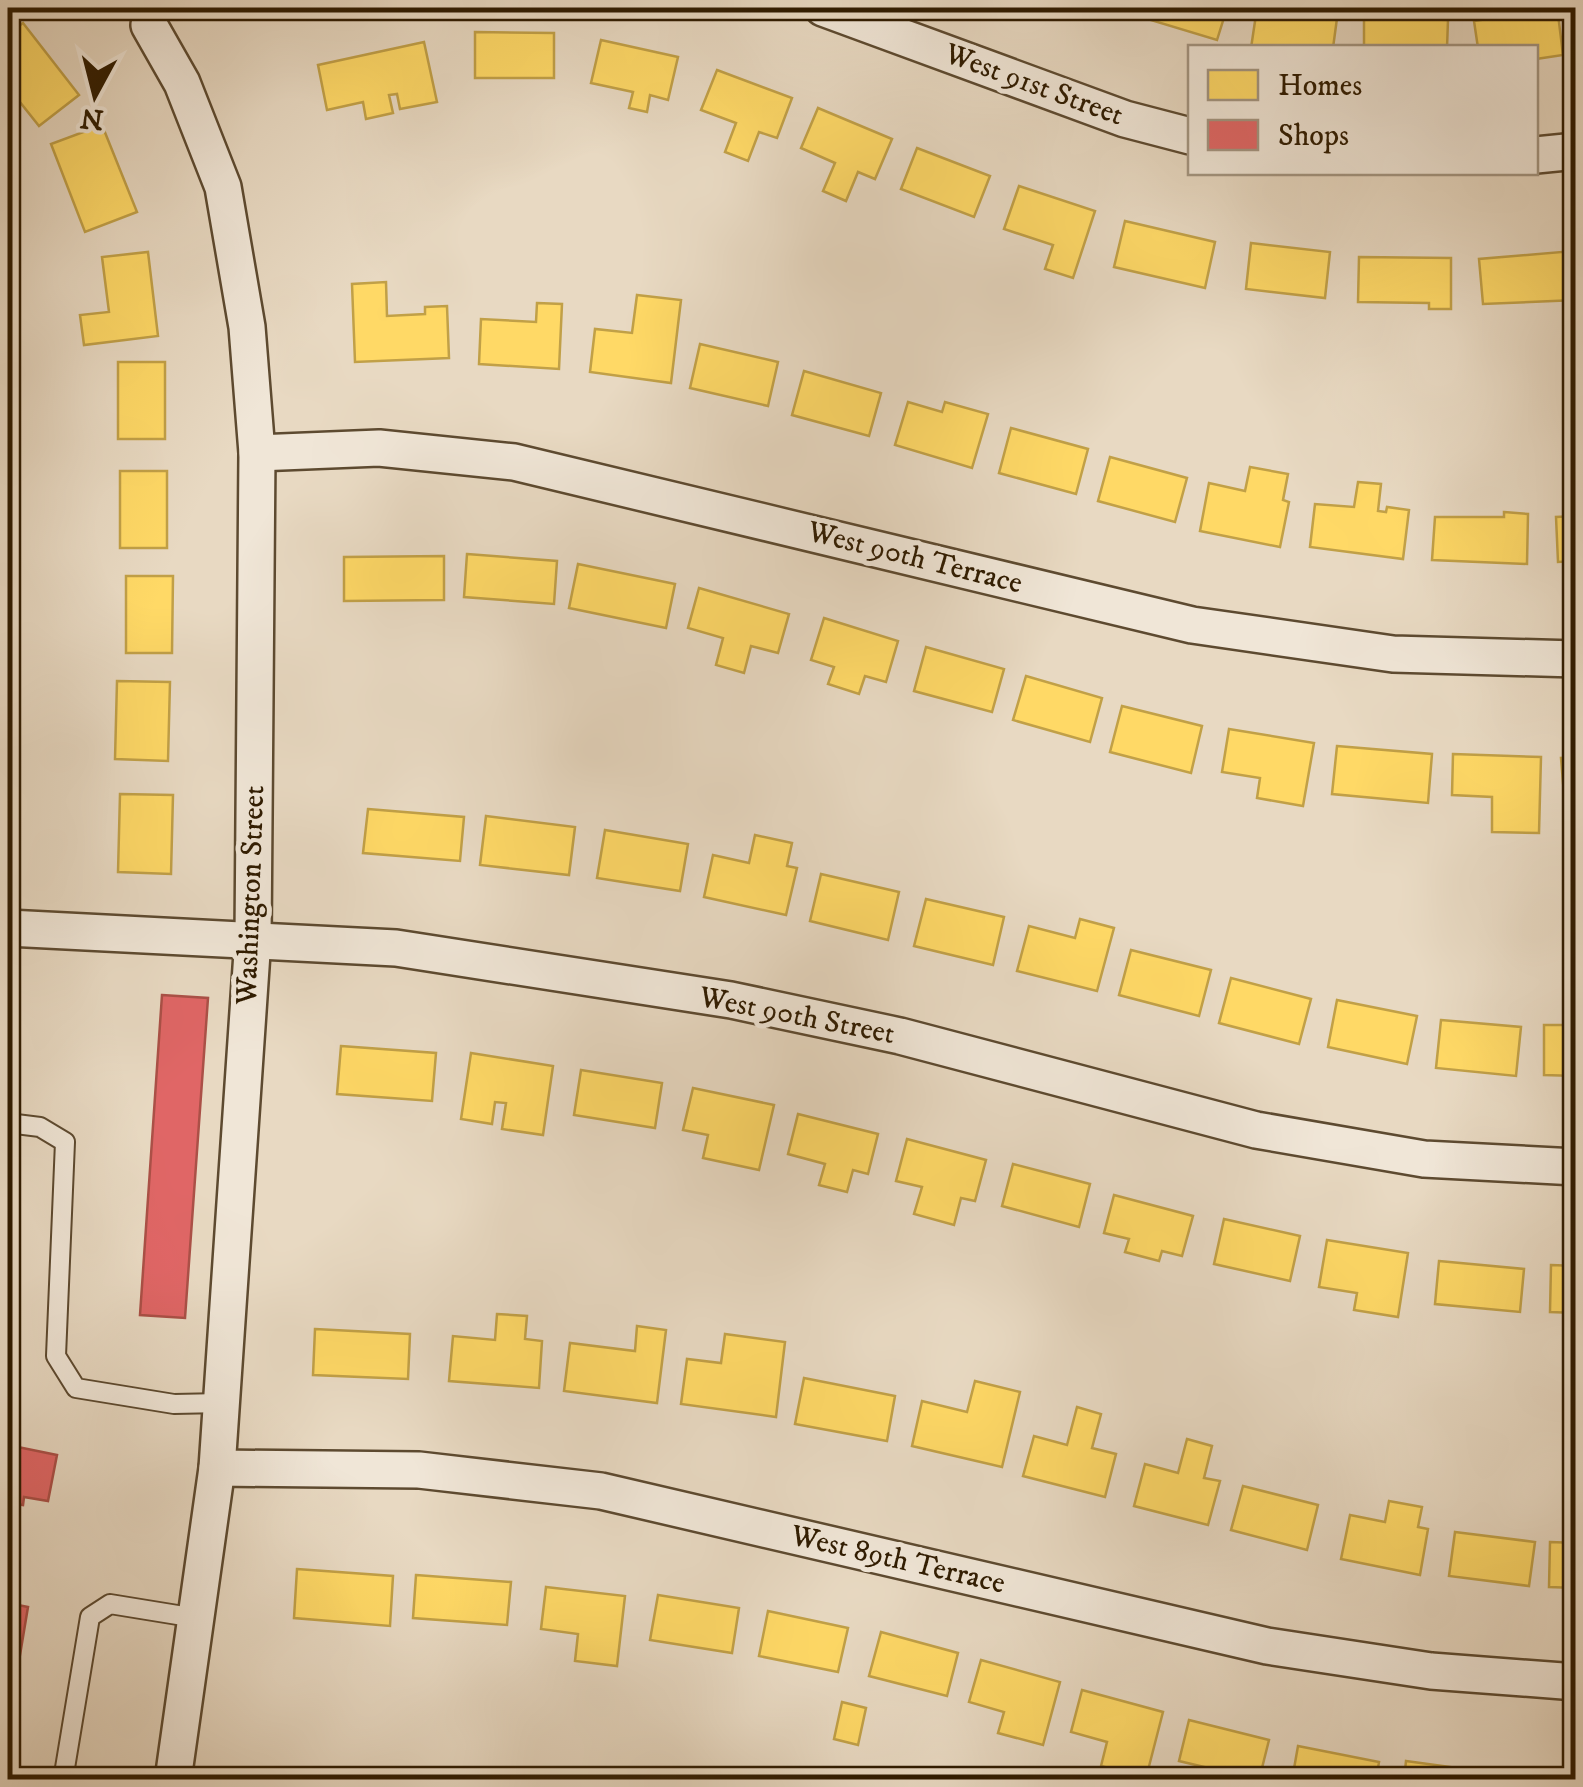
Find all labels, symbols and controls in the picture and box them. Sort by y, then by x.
street label: West 91st Street [939,35,1128,134]
north arrow [45,45,145,145]
legend [1188,45,1538,175]
text: Homes [1278,68,1362,105]
text: N [79,100,106,137]
text: Shops [1278,118,1349,155]
street label: West 90th Terrace [803,513,1026,603]
street label: Washington Street [229,785,273,1006]
street label: West 90th Street [695,979,898,1053]
street label: West 89th Terrace [786,1517,1009,1603]

